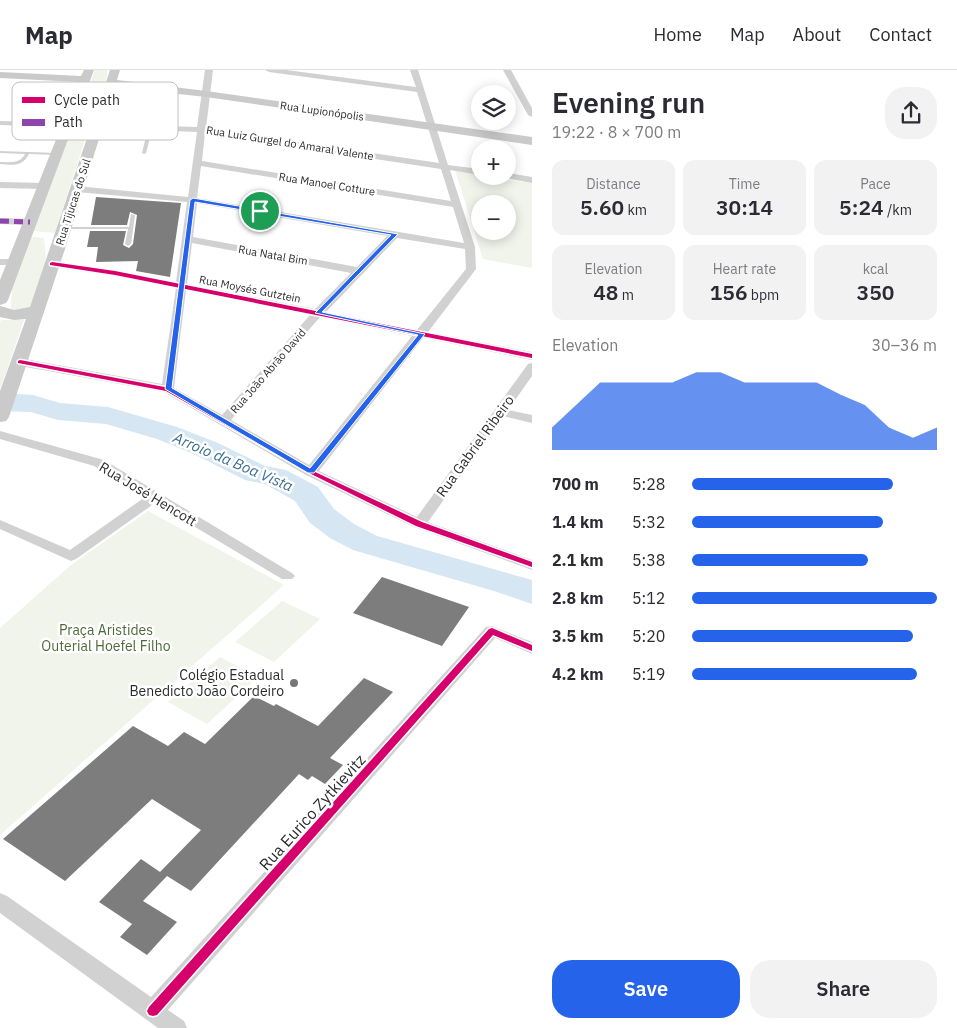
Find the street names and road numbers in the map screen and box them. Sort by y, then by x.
street label: Rua Lupionópolis [279,98,365,124]
street label: Rua Luiz Gurgel do Amaral Valente [205,123,375,163]
street label: Rua Tijucas do Sul [52,157,94,247]
street label: Rua Manoel Cotture [278,169,376,199]
street label: Rua Natal Bim [237,242,309,268]
street label: Rua Moysés Gutztein [198,272,302,306]
street label: Rua João Abrão David [227,326,309,416]
street label: Rua Gabriel Ribeiro [432,392,518,500]
street label: Rua José Hencott [96,458,200,530]
street label: Rua Eurico Zytkievitz [255,750,369,874]

